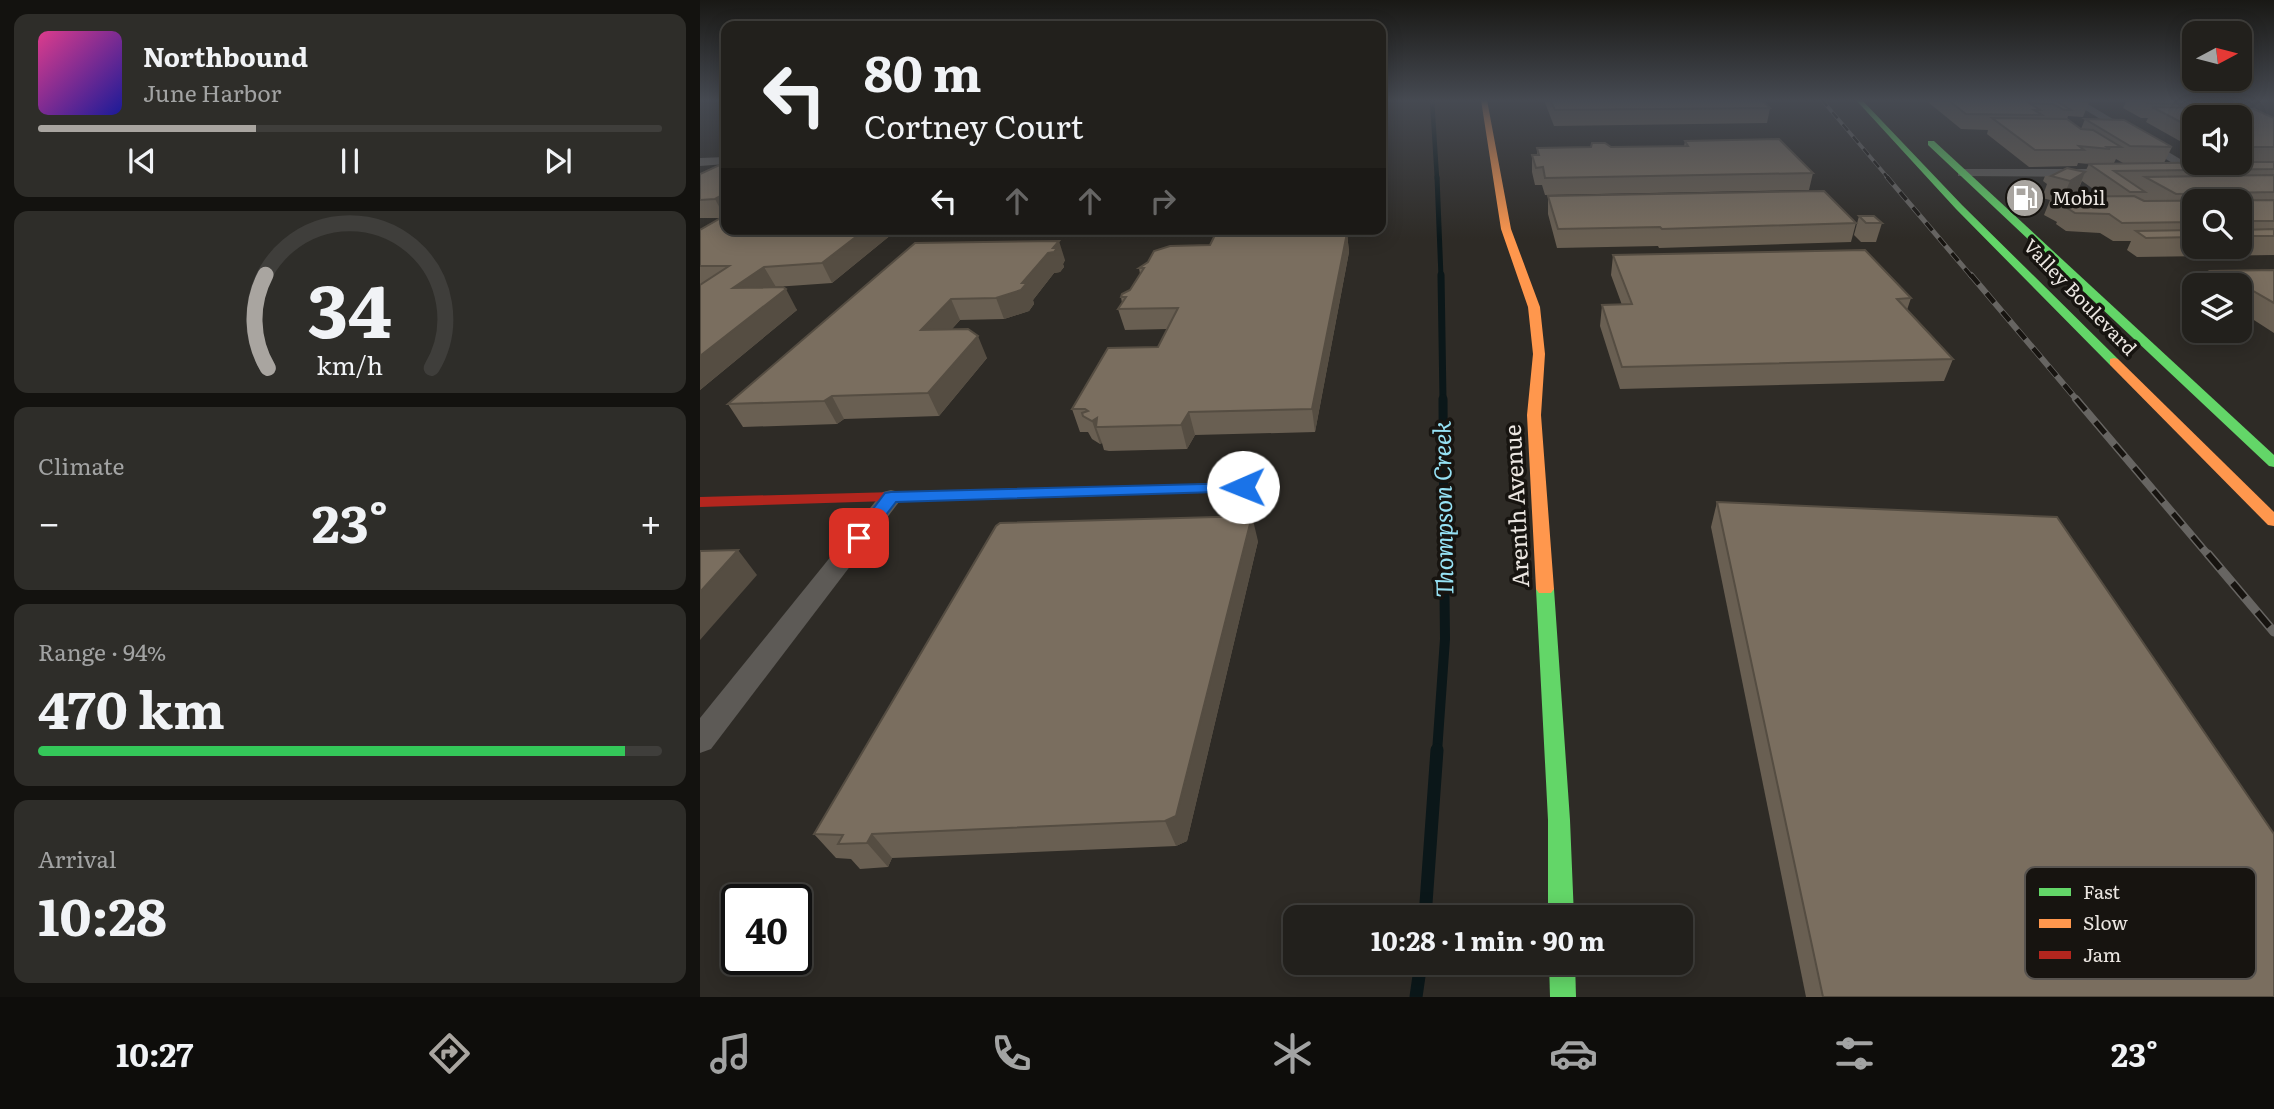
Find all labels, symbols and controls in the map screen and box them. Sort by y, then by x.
north arrow [2182,21,2252,91]
map controls [2182,21,2252,343]
text: 80 m [864,34,982,107]
text: Northbound [143,36,308,75]
icon: left [749,49,840,140]
text: June Harbor [143,75,281,109]
text: Cortney Court [864,101,1083,149]
button: sound [2182,105,2252,175]
icon: previous [123,142,161,180]
icon: pause [331,142,369,180]
icon: next [539,142,577,180]
fuel station icon: Mobil [2004,177,2046,219]
icon: left [925,182,963,220]
icon: ahead [998,182,1036,220]
icon: ahead [1071,182,1109,220]
icon: right [1144,182,1182,220]
place label: Mobil [2052,183,2105,211]
button: search [2182,189,2252,259]
street label: Valley Boulevard [2018,232,2144,361]
text: 34 [308,252,392,360]
button: layers [2182,273,2252,343]
text: km/h [317,346,383,383]
water label: Thompson Creek [1422,420,1461,597]
street label: Arenth Avenue [1494,424,1536,588]
text: Climate [38,448,124,482]
position arrow [1206,450,1280,524]
text: 23° [312,482,388,559]
text: − [38,492,60,549]
text: + [640,492,662,549]
pin [829,508,889,568]
icon: arrive [840,519,878,557]
text: Range · 94% [38,634,166,668]
text: 470 km [38,668,225,745]
text: Arrival [38,841,117,875]
legend [2025,867,2256,979]
text: 10:28 [38,875,167,952]
text: Fast [2083,877,2120,905]
speed limit sign: 40 [721,884,812,975]
text: Slow [2083,908,2128,936]
text: 10:28 · 1 min · 90 m [1371,920,1605,959]
text: Jam [2083,940,2121,968]
text: 10:27 [116,1029,193,1077]
icon: directions [425,1029,474,1078]
icon: music [706,1029,755,1078]
icon: phone [987,1029,1036,1078]
icon: climate [1268,1029,1317,1078]
icon: car [1549,1029,1598,1078]
icon: filters [1830,1029,1879,1078]
text: 23° [2111,1029,2158,1077]

